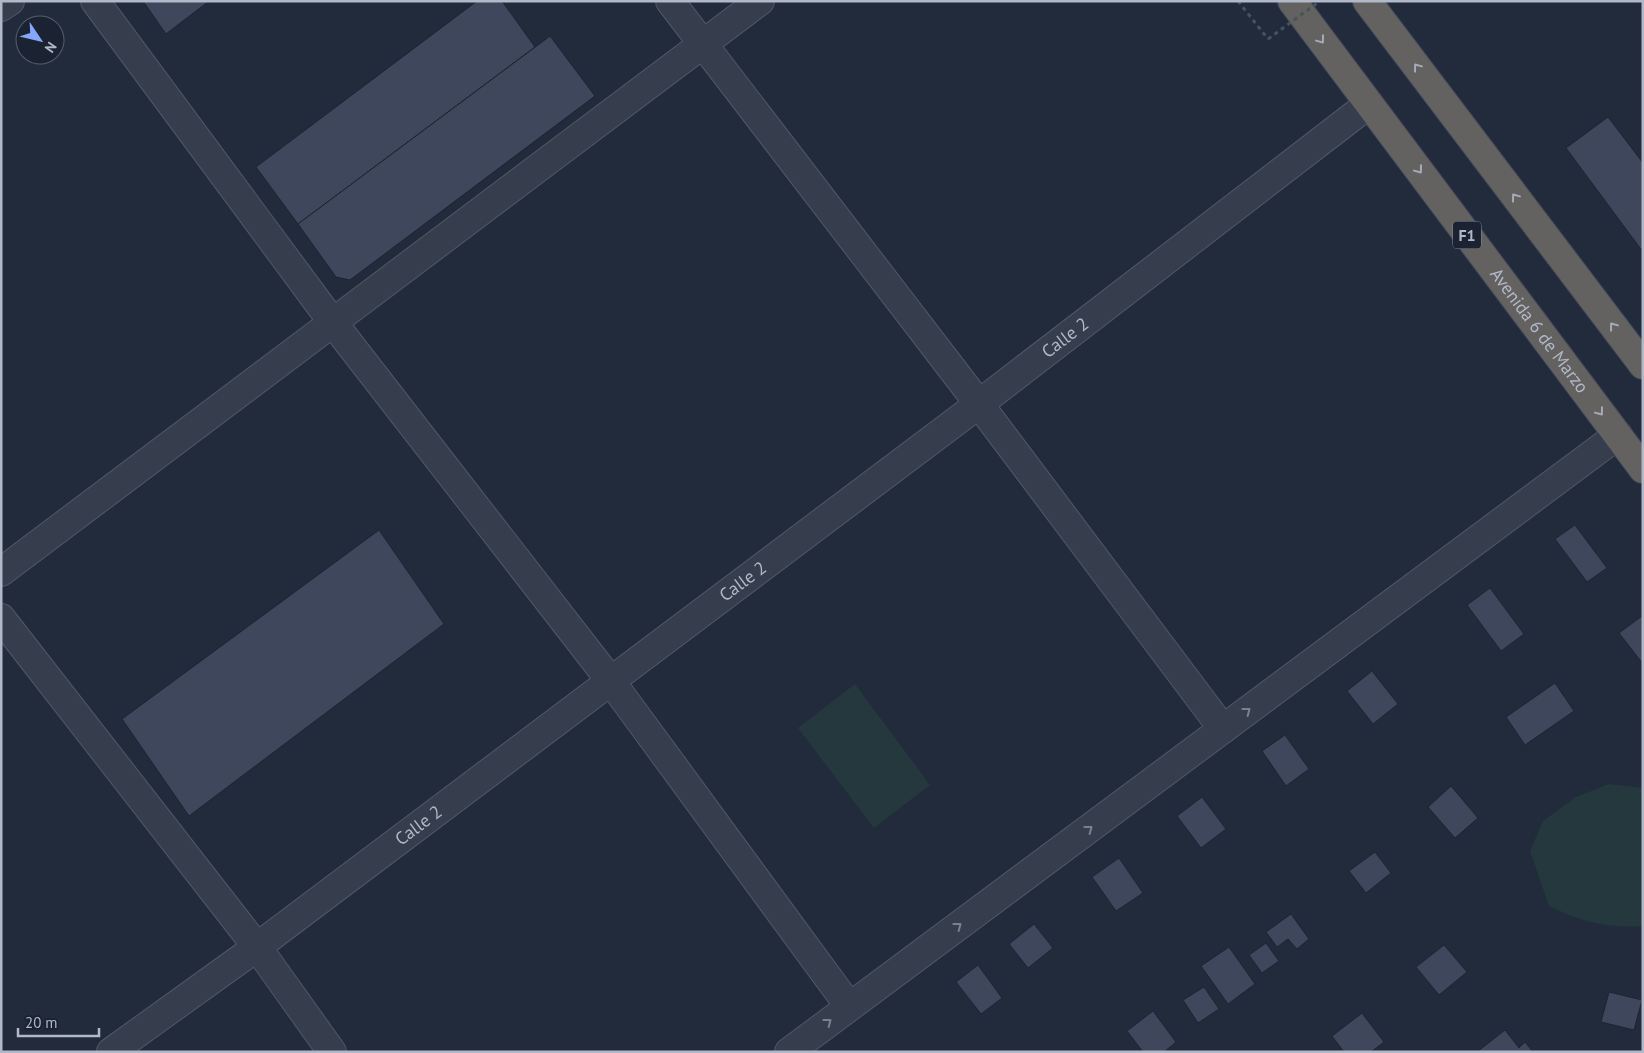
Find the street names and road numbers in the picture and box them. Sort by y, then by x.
road number: F1 [1453,222,1481,248]
street label: Avenida 6 de Marzo [1485,263,1594,397]
street label: Calle 2 [1037,312,1093,363]
street label: Calle 2 [715,556,771,606]
street label: Calle 2 [390,800,446,850]

